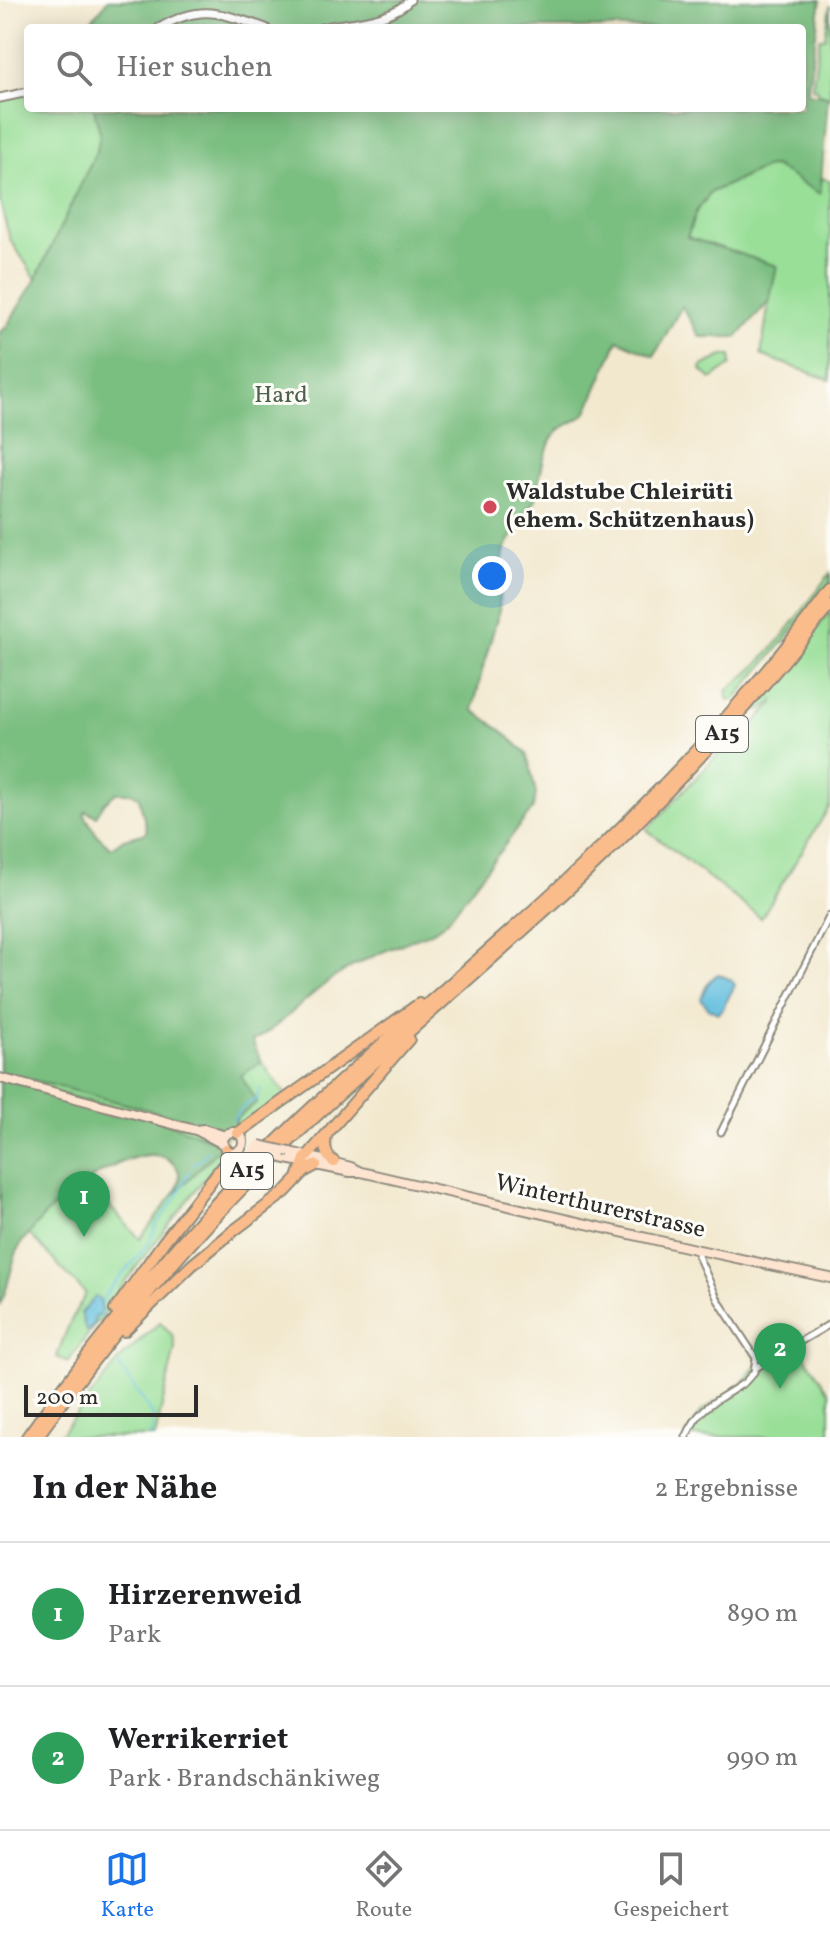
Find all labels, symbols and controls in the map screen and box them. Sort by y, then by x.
search box [24,24,806,112]
icon: search [52,46,96,90]
text: Hier suchen [116,47,273,89]
park label: Hard [254,379,308,413]
place label: Waldstube Chleirüti (ehem. Schützenhaus) [506,476,754,538]
marker: Waldstube Chleirüti (ehem. Schützenhaus) [481,498,499,516]
your location [472,556,512,596]
road number: A15 [696,716,748,752]
road number: A15 [221,1153,273,1189]
street label: Winterthurerstrasse [491,1166,709,1248]
pin: 1 [58,1171,110,1237]
pin: 2 [754,1323,806,1389]
scale bar [24,1381,198,1417]
text: 200 m [36,1383,98,1414]
text: In der Nähe [32,1466,217,1513]
text: 2 Ergebnisse [655,1471,798,1507]
text: Hirzerenweid [108,1575,302,1617]
text: 1 [53,1596,63,1632]
text: 890 m [727,1596,798,1632]
text: Park [108,1617,161,1653]
text: Werrikerriet [108,1719,288,1761]
text: 2 [51,1740,65,1776]
text: 990 m [726,1740,798,1776]
text: Park · Brandschänkiweg [108,1761,380,1797]
tab: Karte [101,1847,154,1926]
tab: Route [355,1847,412,1926]
tab: Gespeichert [614,1847,729,1926]

